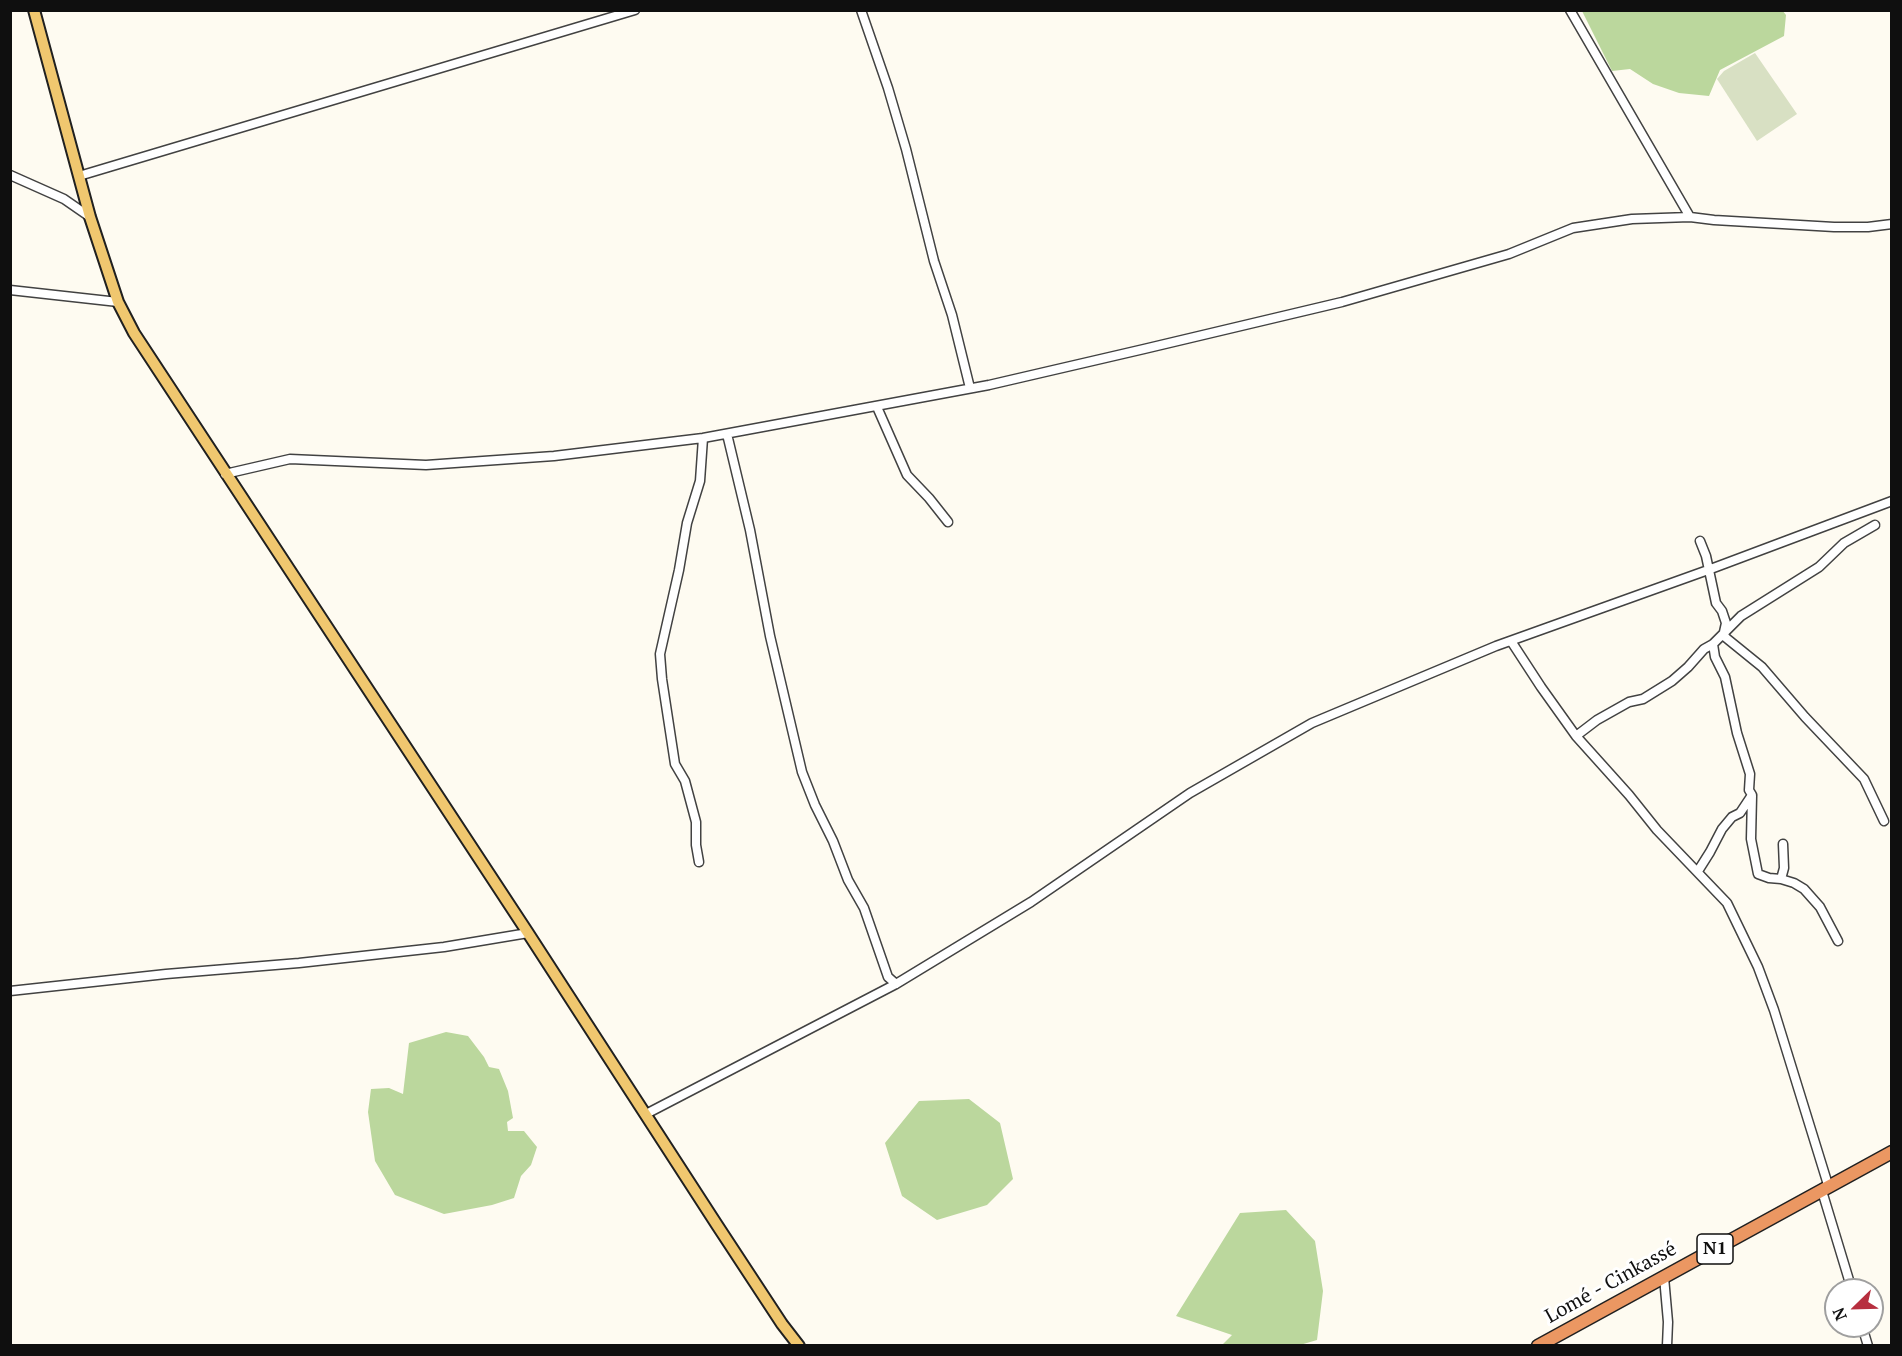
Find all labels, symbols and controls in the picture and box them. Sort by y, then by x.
road number: N1 [1697,1234,1733,1264]
street label: Lomé - Cinkassé [1541,1237,1681,1329]
north arrow [1824,1278,1884,1338]
text: N [1827,1304,1852,1324]

